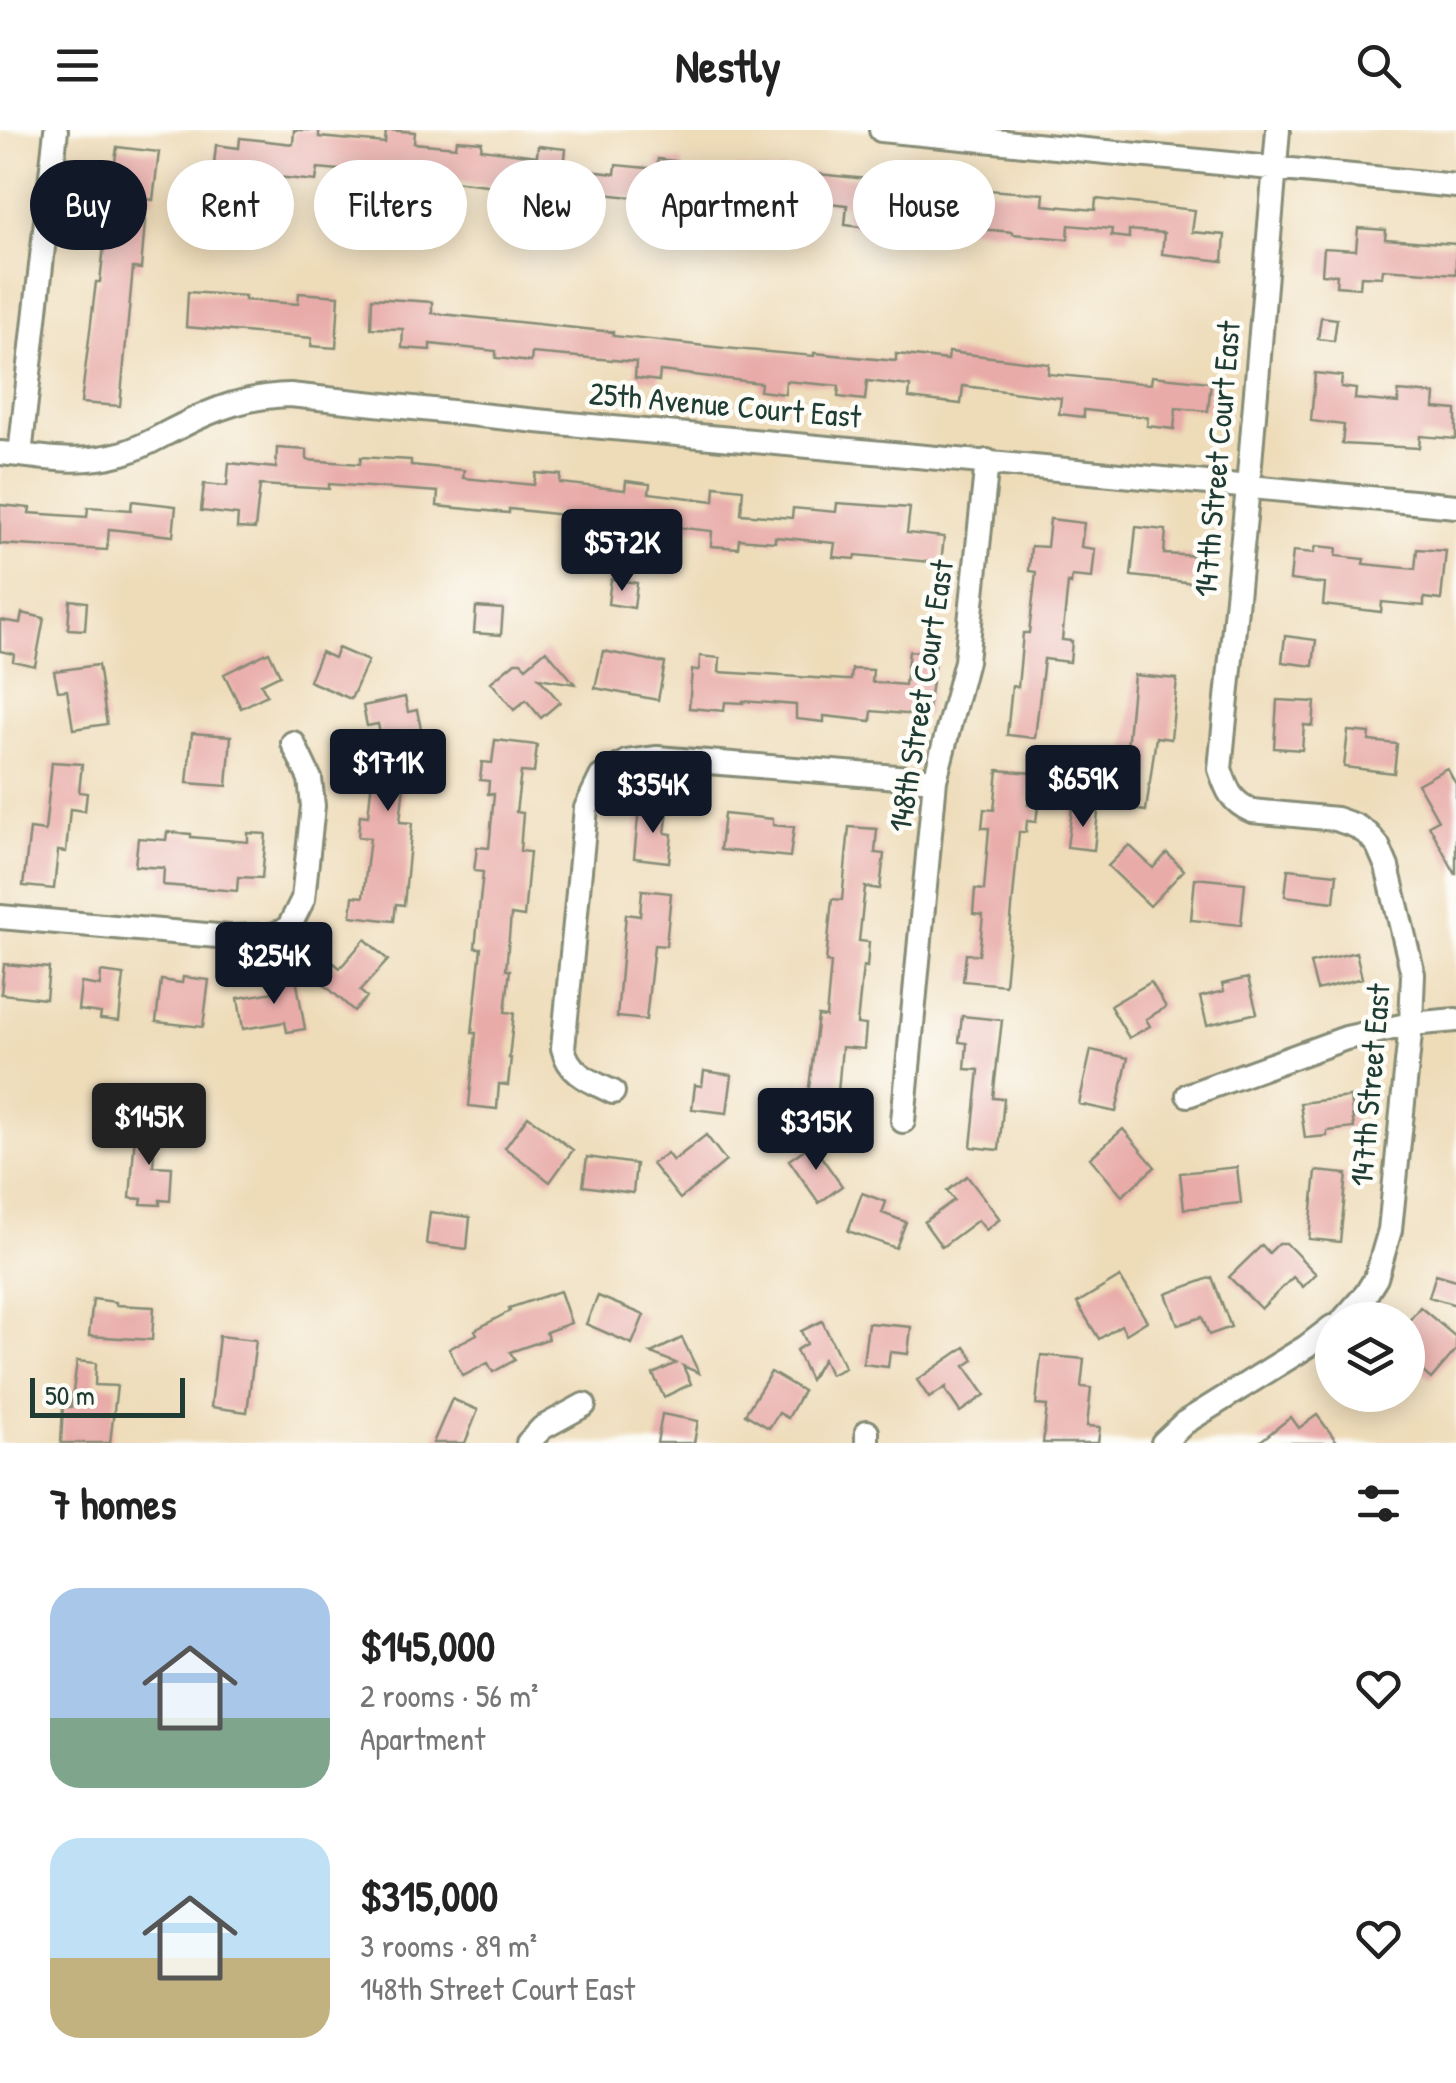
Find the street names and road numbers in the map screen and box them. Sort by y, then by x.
street label: 147th Street Court East [1183,318,1250,599]
street label: 25th Avenue Court East [587,371,864,438]
street label: 148th Street Court East [878,556,963,835]
street label: 147th Street East [1339,981,1400,1188]

